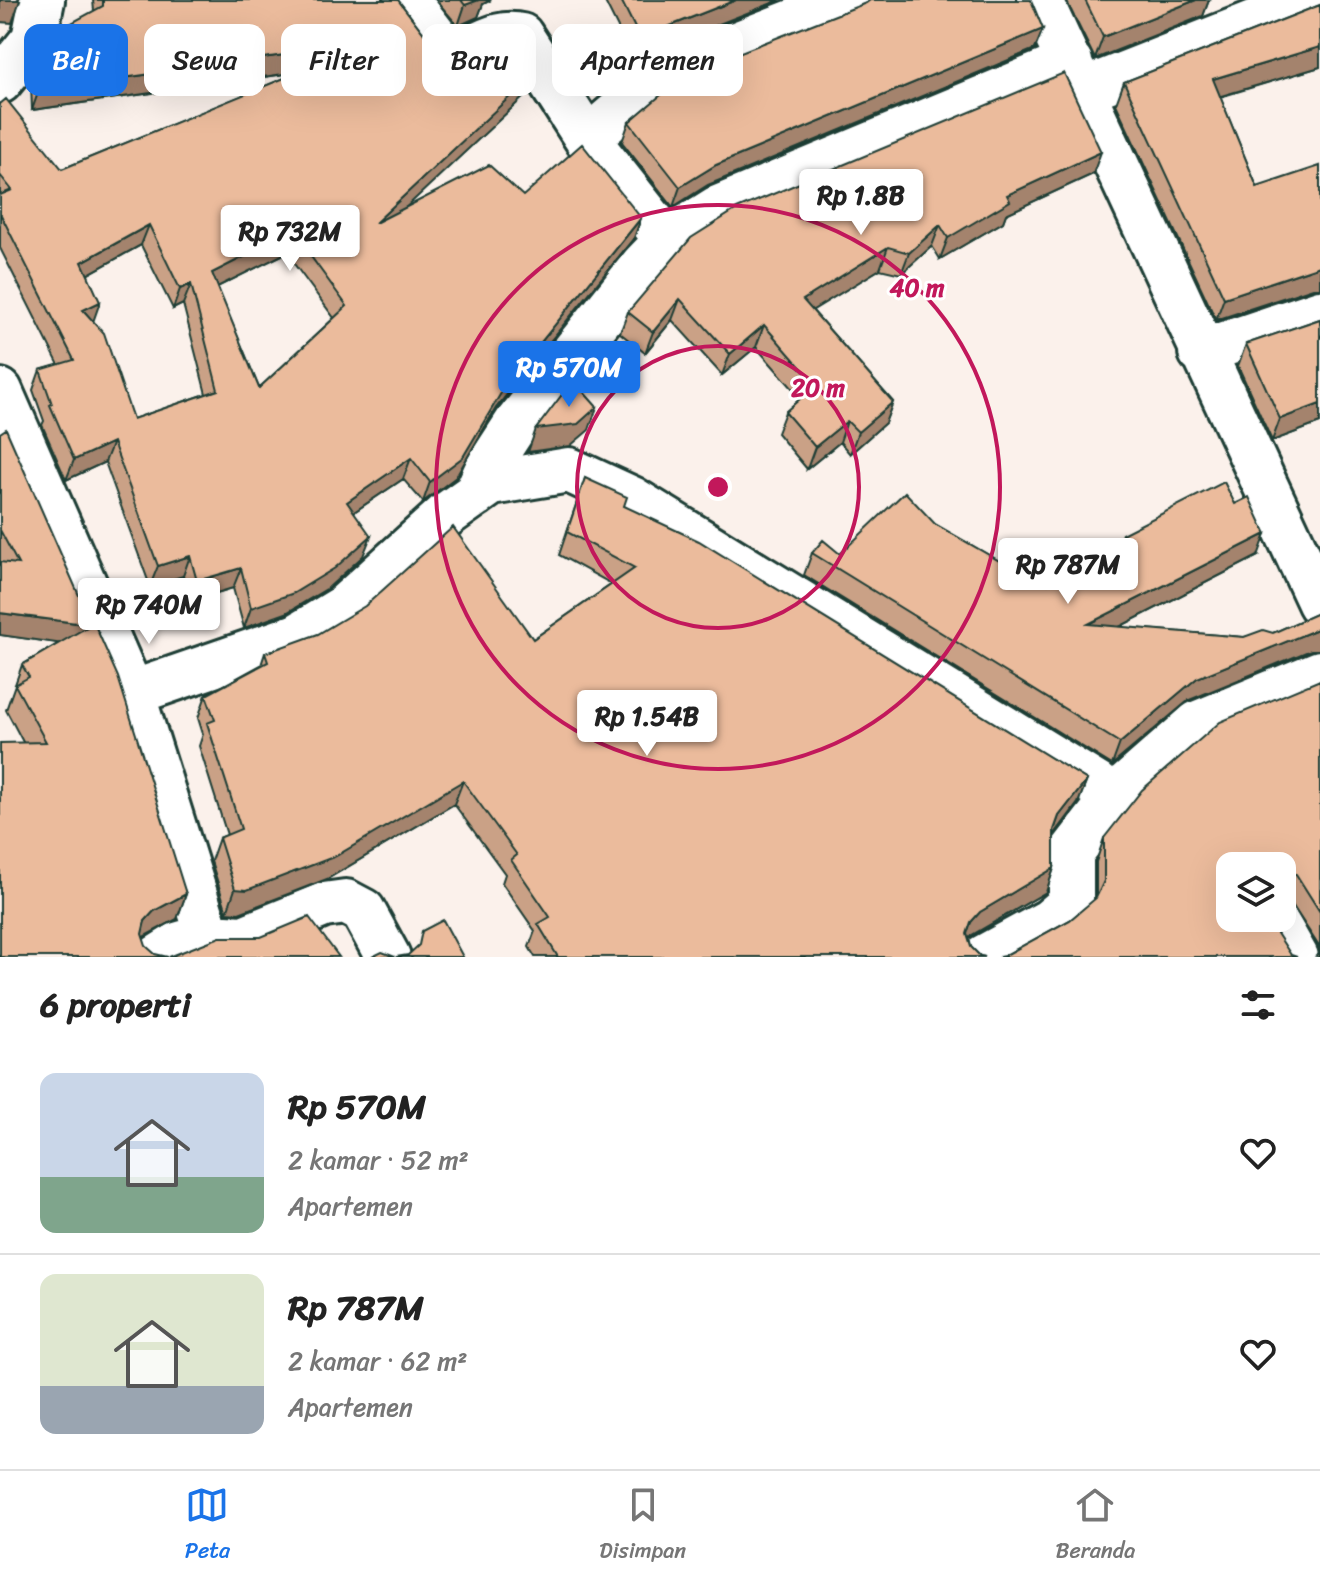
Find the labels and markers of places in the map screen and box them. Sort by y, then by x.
pin: Rp 1.8B [787,169,935,237]
pin: Rp 732M [216,205,364,273]
pin: Rp 570M [495,341,643,409]
centre of rings [704,473,732,501]
pin: Rp 787M [994,538,1142,606]
pin: Rp 740M [75,578,223,646]
pin: Rp 1.54B [564,690,730,758]

